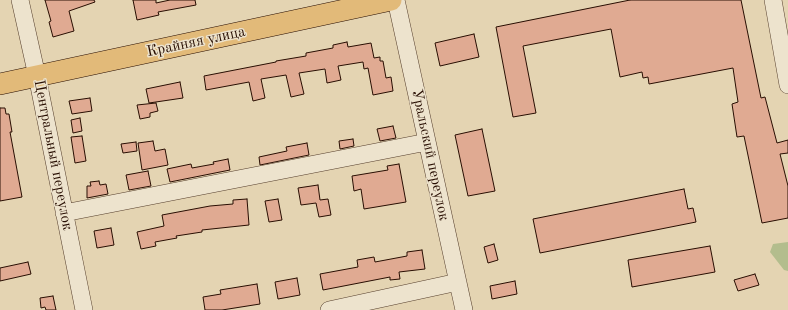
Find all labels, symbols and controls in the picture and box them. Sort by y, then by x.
street label: Крайняя улица [145,23,247,61]
street label: Центральный переулок [30,78,76,232]
street label: Уральский переулок [407,88,453,222]

